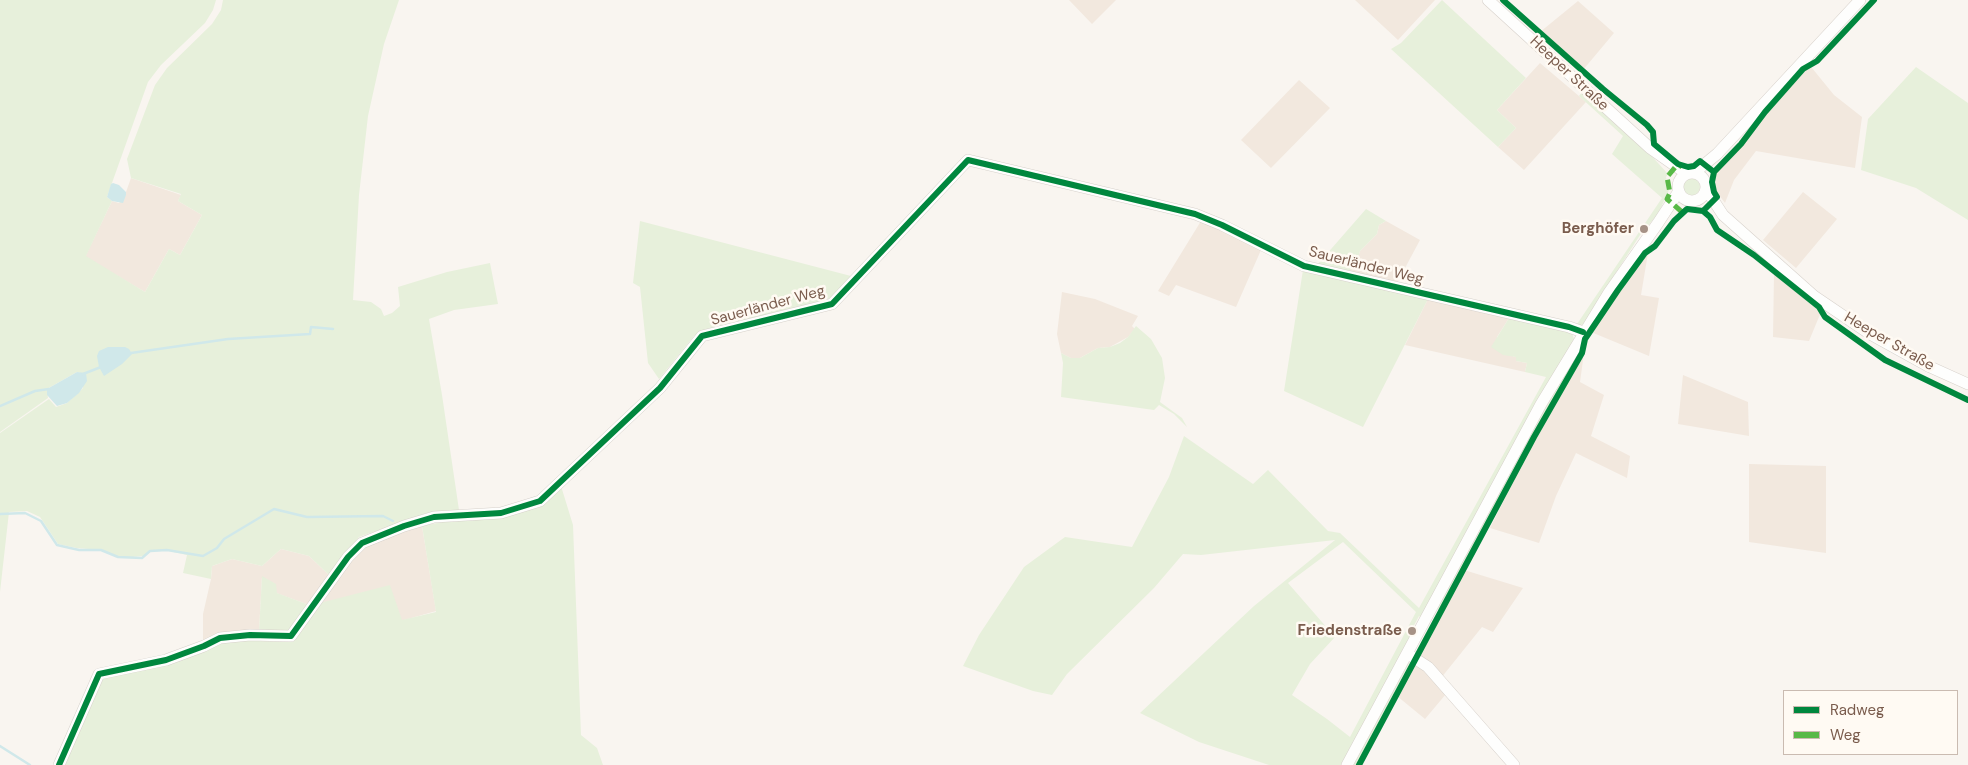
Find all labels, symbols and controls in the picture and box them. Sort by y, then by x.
street label: Heeper Straße [1526,33,1612,115]
place label: Berghöfer [1562,220,1634,238]
marker: Berghöfer [1638,223,1650,235]
street label: Sauerländer Weg [1307,243,1425,289]
street label: Sauerländer Weg [709,282,827,330]
street label: Heeper Straße [1841,309,1937,375]
place label: Friedenstraße [1297,622,1402,640]
marker: Friedenstraße [1406,625,1418,637]
legend [1783,690,1958,755]
text: Radweg [1830,700,1884,720]
text: Weg [1830,725,1861,745]

